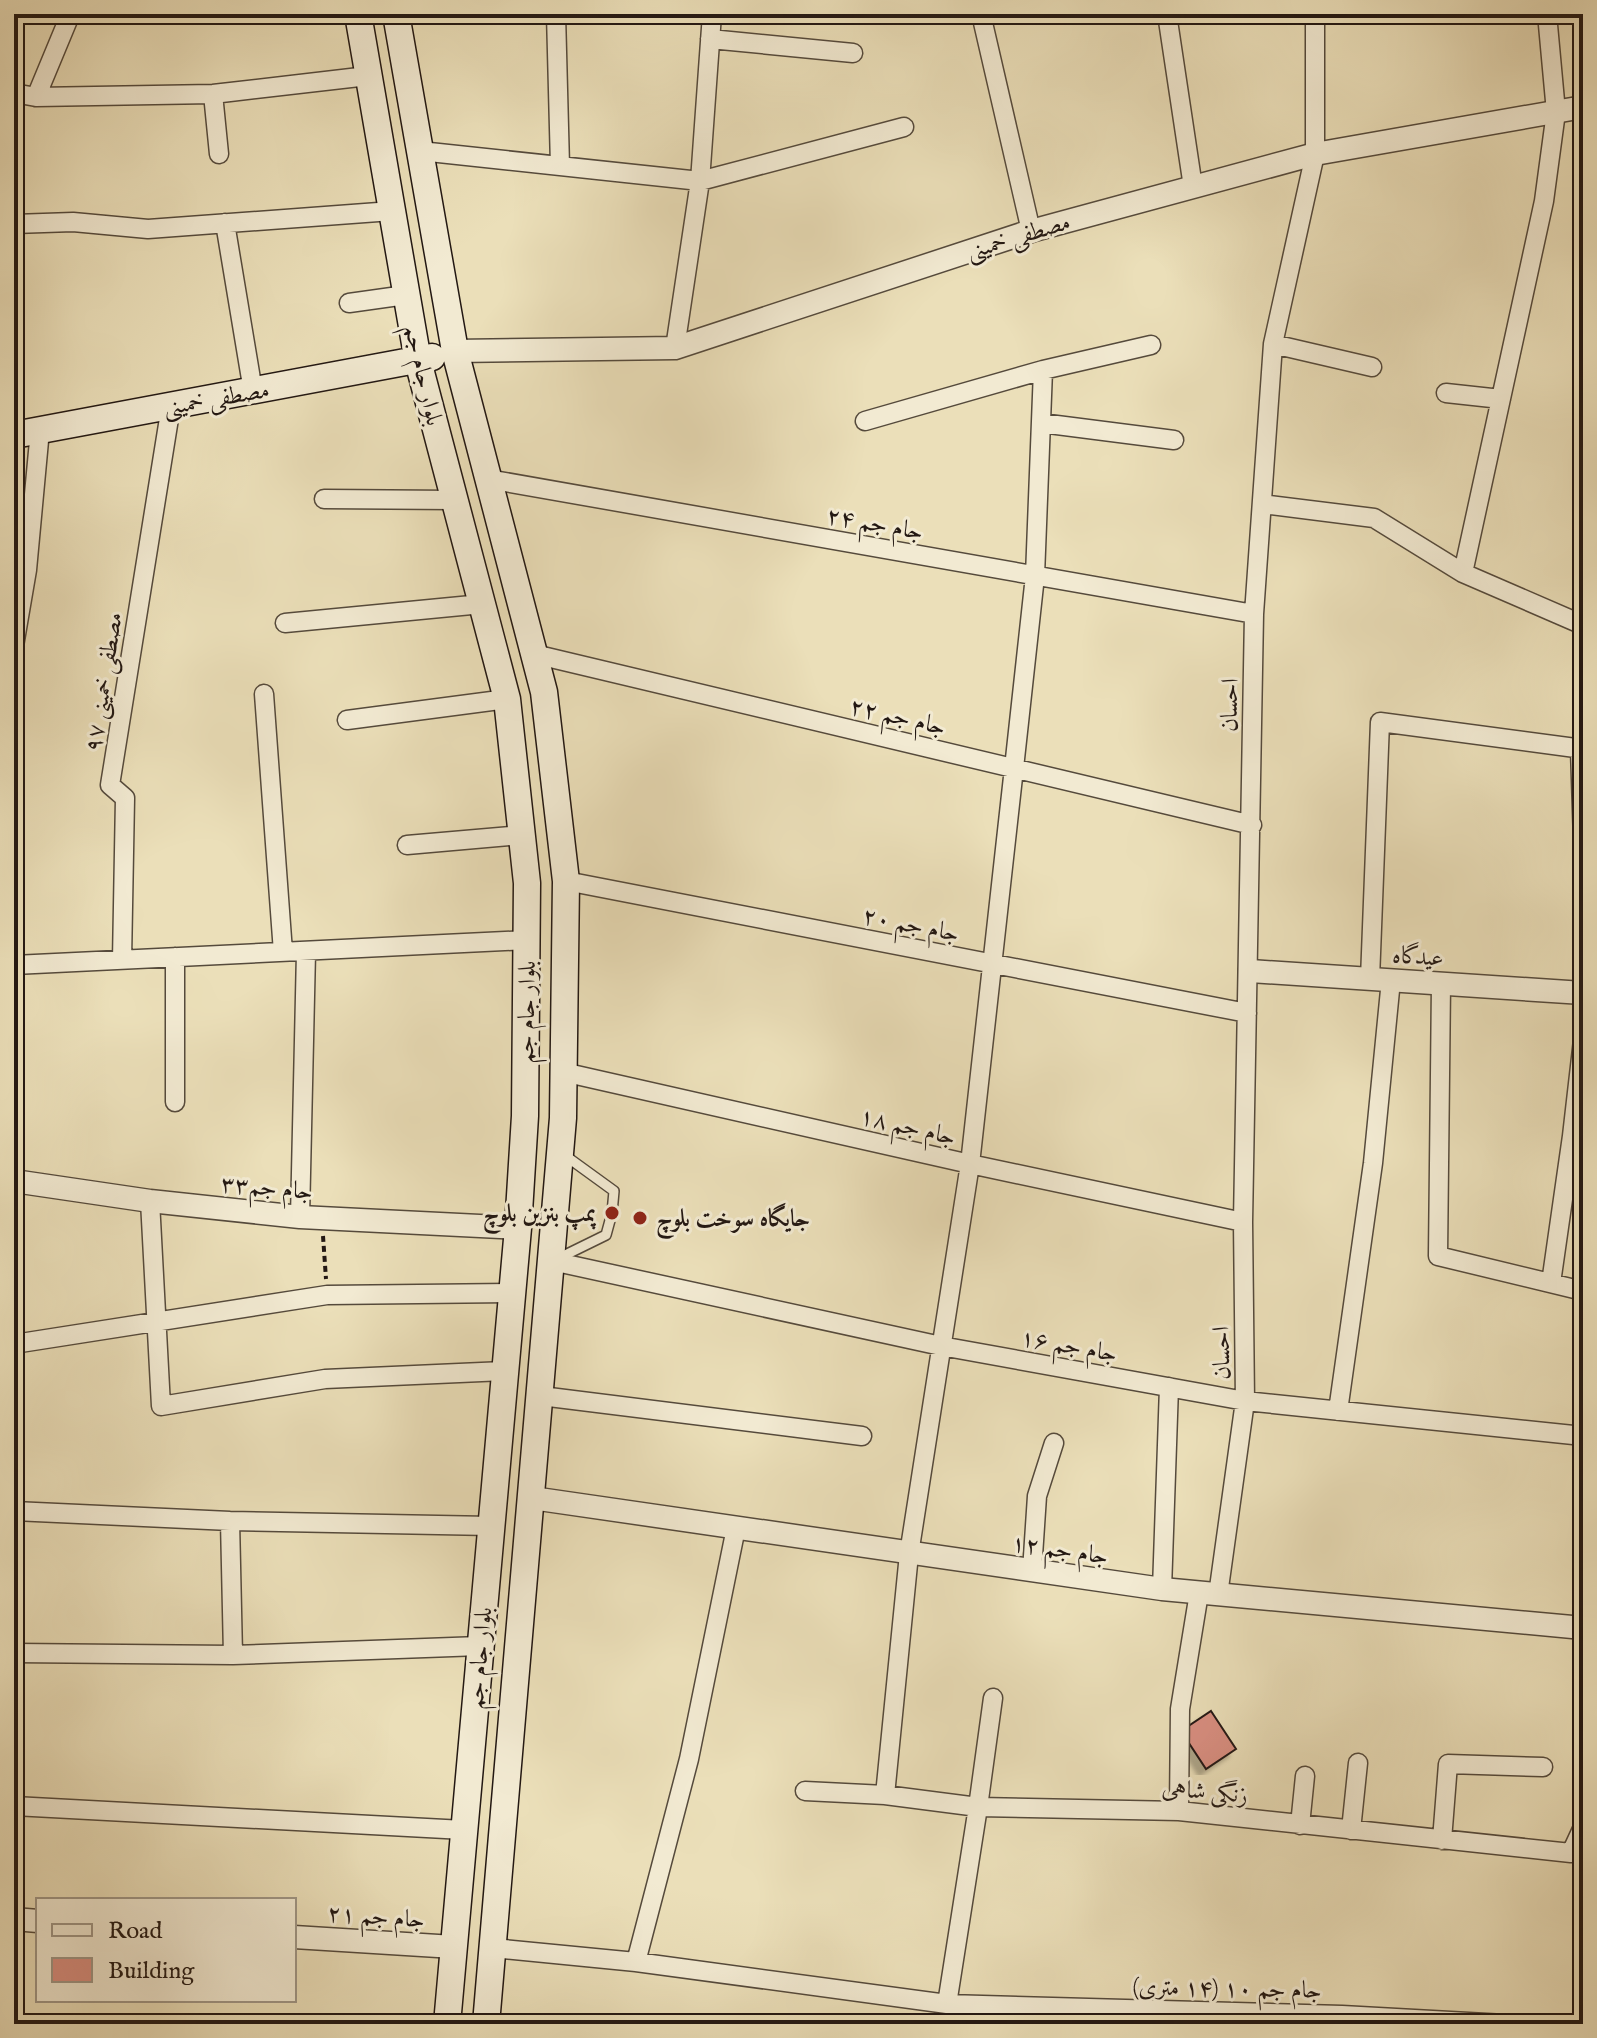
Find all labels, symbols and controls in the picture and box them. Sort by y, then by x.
street label: مصطفی خمینی [962,207,1074,268]
street label: بلوار جام جم [391,322,449,430]
street label: مصطفی خمینی [161,375,272,424]
street label: جام جم ۲۴ [823,501,926,553]
street label: مصطفی خمینی ۹۷ [78,610,131,754]
street label: احسان [1215,678,1246,732]
street label: جام جم ۲۲ [845,691,949,748]
street label: جام جم ۲۰ [859,901,962,955]
street label: عیدگاه [1391,939,1445,975]
street label: بلوار جام جم [511,960,549,1064]
street label: جام جم ۱۸ [855,1101,959,1158]
street label: جام جم۳۳ [219,1169,314,1213]
place label: پمپ بنزین بلوچ [483,1199,597,1235]
place label: جایگاه سوخت بلوچ [656,1202,810,1240]
marker: پمپ بنزین بلوچ [603,1204,621,1222]
marker: جایگاه سوخت بلوچ [631,1209,649,1227]
street label: جام جم ۱۶ [1017,1323,1120,1375]
street label: احسان [1207,1326,1238,1380]
street label: جام جم ۱۲ [1009,1528,1110,1578]
street label: بلوار جام جم [461,1606,505,1711]
street label: زنگی شاهی [1161,1773,1249,1812]
legend [36,1898,296,2002]
street label: جام جم ۲۱ [326,1899,426,1941]
text: Road [108,1916,162,1947]
text: Building [108,1956,195,1987]
street label: جام جم ۱۰ (۱۴ متری) [1132,1972,1322,2012]

